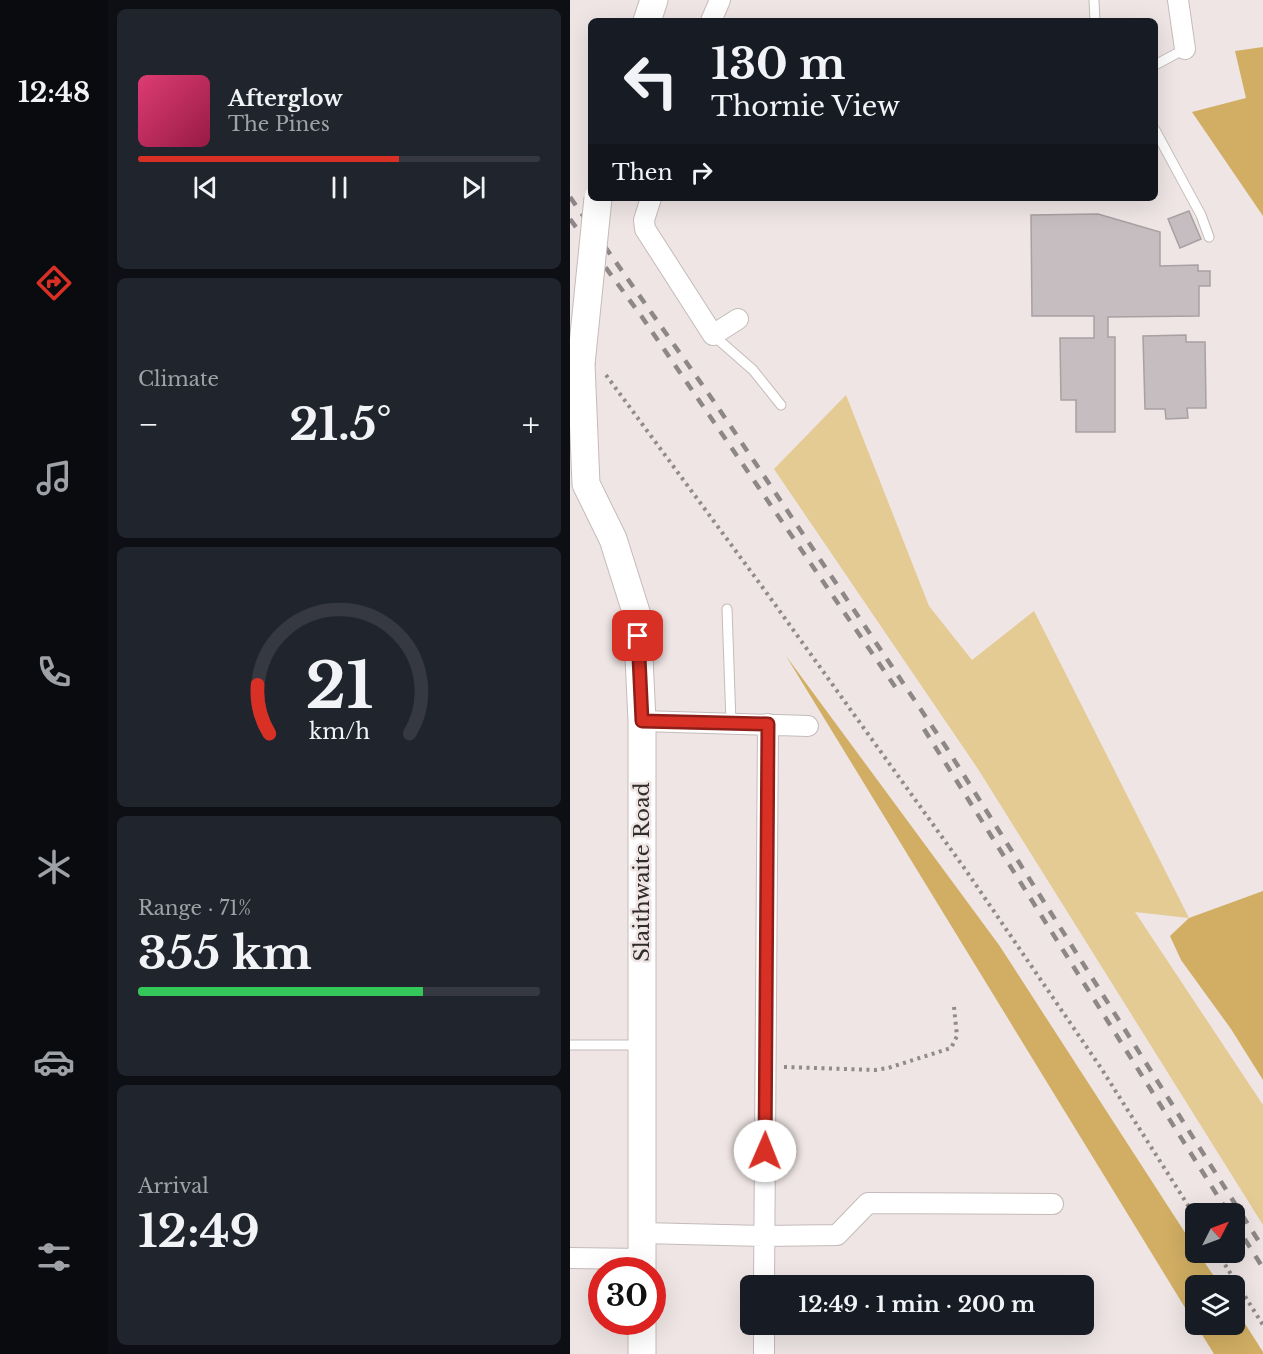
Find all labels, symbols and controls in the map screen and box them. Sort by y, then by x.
text: 130 m [711,38,845,90]
icon: left [612,42,690,120]
text: 12:48 [18,76,90,109]
text: Afterglow [228,85,343,112]
text: Thornie View [711,90,900,123]
text: The Pines [228,112,330,136]
icon: right [685,156,718,189]
text: Then [612,159,673,186]
icon: previous [189,171,222,204]
icon: pause [323,171,356,204]
icon: next [457,171,490,204]
icon: directions [33,262,75,304]
text: Climate [138,367,219,391]
text: 21.5° [289,396,392,452]
text: − [138,404,159,445]
text: + [522,404,540,445]
icon: music [33,457,75,499]
pin [612,610,663,661]
icon: arrive [621,619,654,652]
text: 21 [305,647,373,725]
icon: phone [33,651,75,693]
text: km/h [309,718,370,745]
street label: Slaithwaite Road [629,782,655,962]
icon: climate [33,846,75,888]
text: Range · 71% [138,896,252,920]
text: 355 km [138,925,312,981]
icon: car [33,1041,75,1083]
position arrow [733,1119,797,1183]
text: Arrival [138,1174,209,1198]
text: 12:49 [138,1203,260,1259]
north arrow [1185,1203,1245,1263]
map controls [1185,1203,1245,1335]
icon: filters [33,1236,75,1278]
speed limit sign: 30 [588,1257,666,1335]
button: layers [1185,1275,1245,1335]
text: 12:49 · 1 min · 200 m [799,1291,1035,1318]

